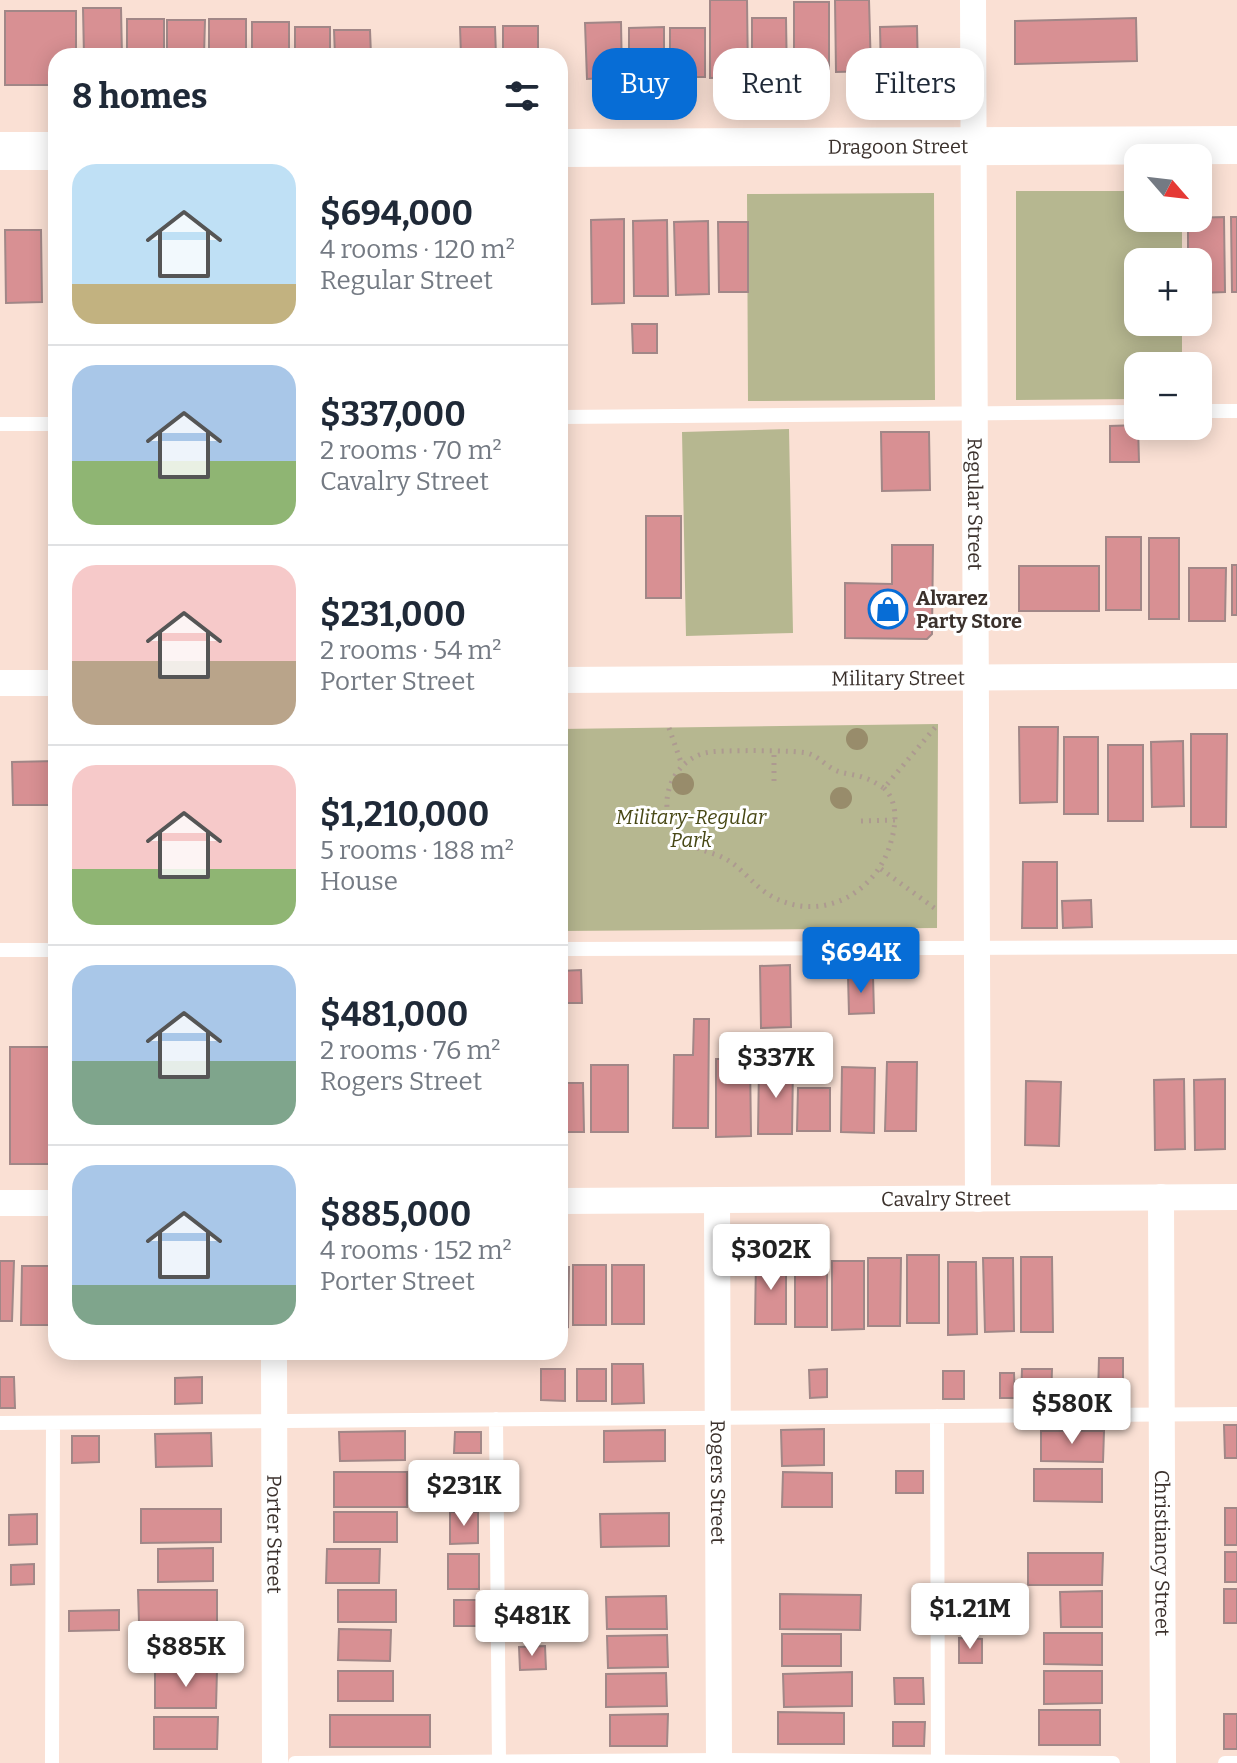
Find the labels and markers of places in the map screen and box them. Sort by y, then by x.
place label: Alvarez Party Store [916,586,1022,633]
shop icon: Alvarez Party Store [867,588,909,630]
pin: $694K [805,927,917,995]
pin: $337K [720,1032,832,1100]
pin: $302K [715,1224,827,1292]
pin: $580K [1016,1378,1128,1446]
pin: $231K [408,1460,520,1528]
pin: $1.21M [905,1583,1035,1651]
pin: $481K [476,1590,588,1658]
pin: $885K [130,1621,242,1689]

